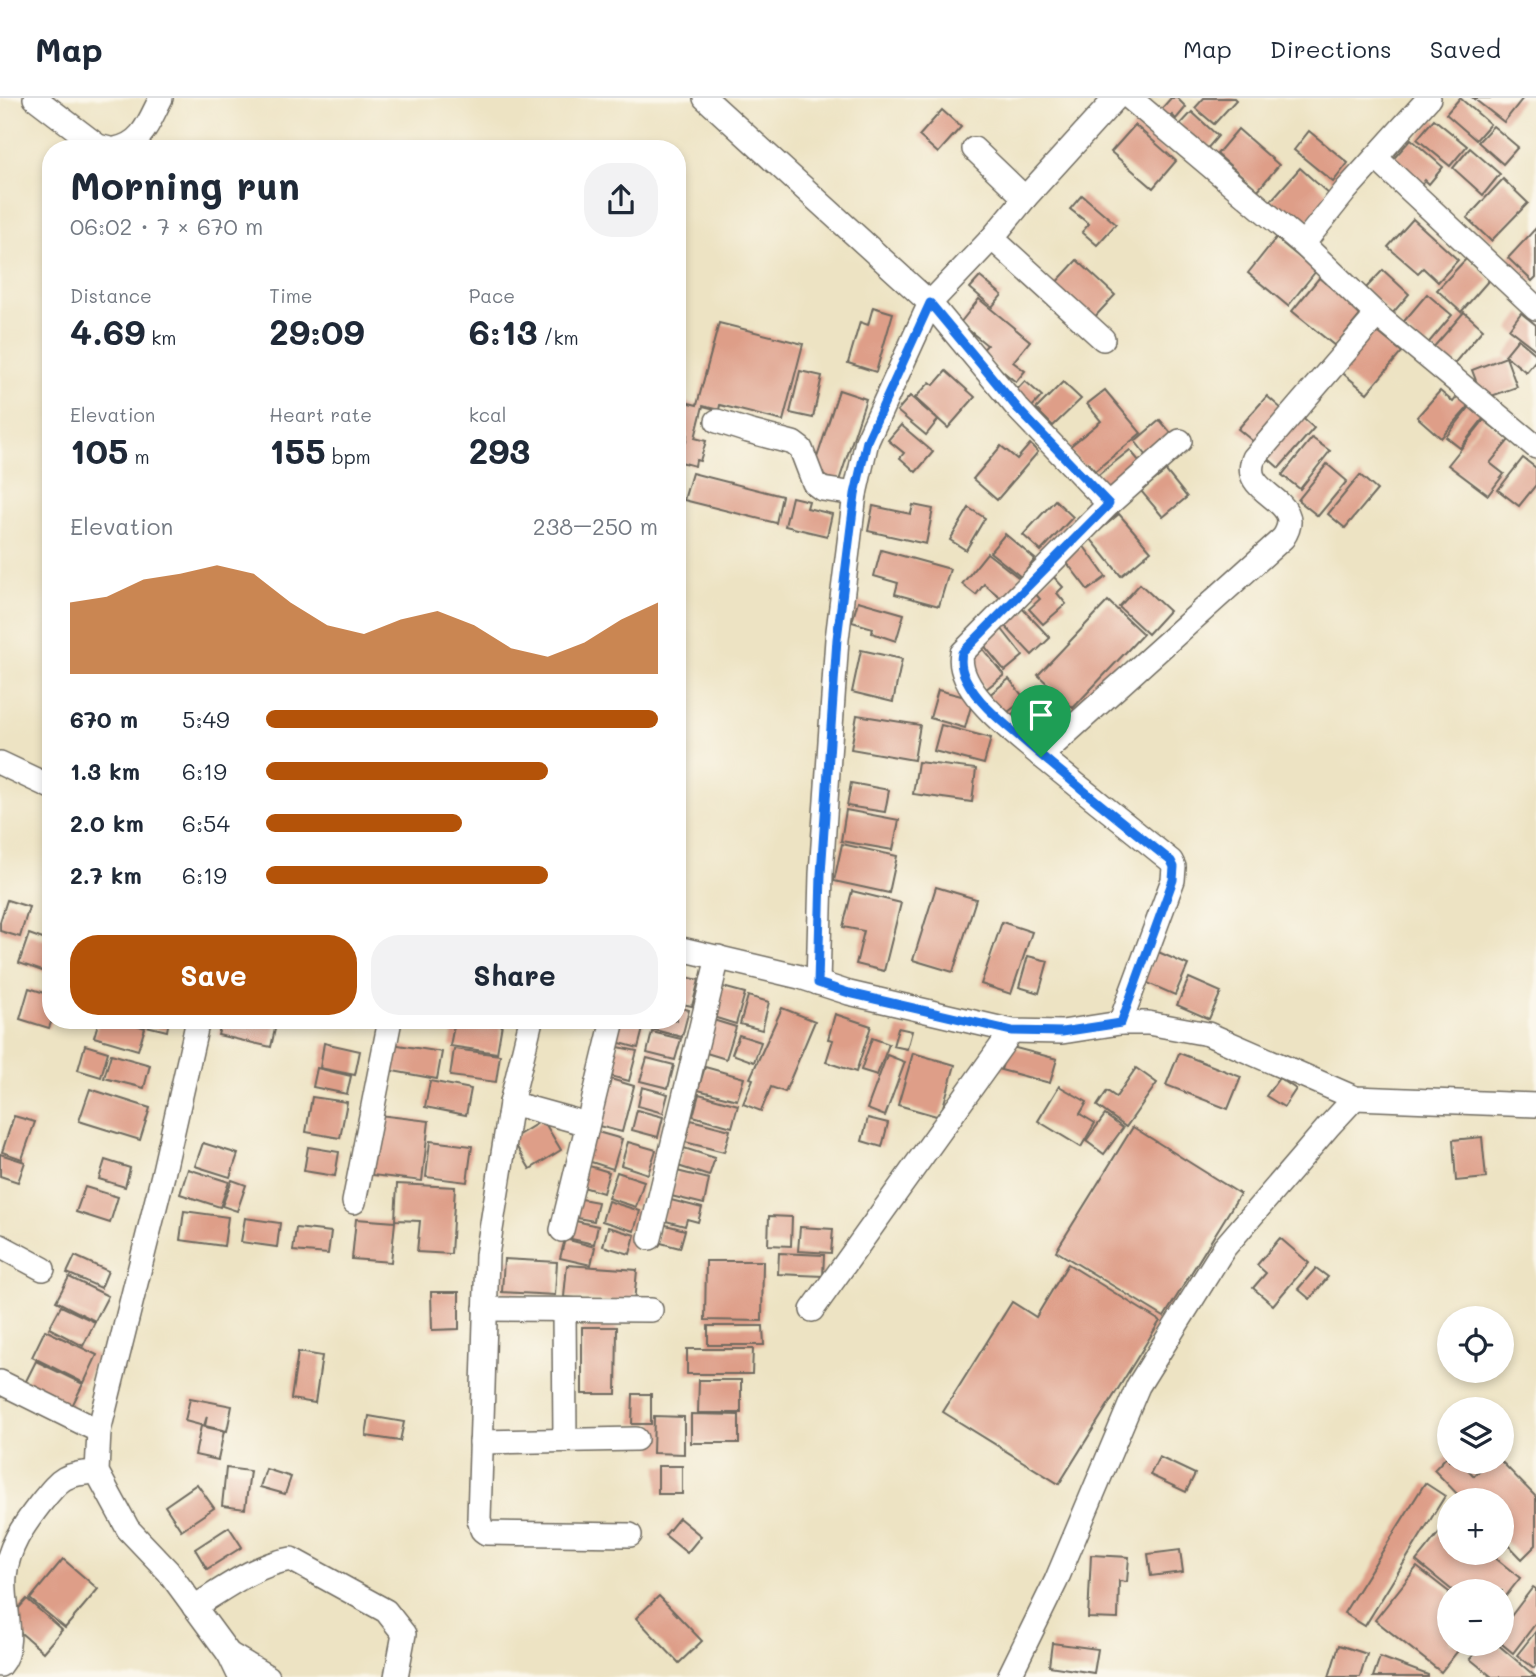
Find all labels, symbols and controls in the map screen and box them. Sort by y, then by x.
text: Map [35,27,103,70]
text: Map [1183,33,1232,64]
text: Directions [1270,33,1392,64]
text: Saved [1430,33,1501,64]
text: Morning run [70,160,300,210]
button: share [584,163,658,237]
text: 06:02 · 7 × 670 m [70,211,263,241]
text: Distance [70,283,152,308]
text: Time [269,283,313,308]
text: Pace [469,283,515,308]
text: 4.69 [70,308,145,354]
text: 29:09 [269,308,365,354]
text: 6:13 [469,308,537,354]
text: km [145,325,177,350]
text: /km [537,325,579,350]
text: Elevation [70,402,155,427]
text: Heart rate [269,402,372,427]
text: kcal [469,402,507,427]
text: 105 [70,427,128,473]
text: 155 [269,427,326,473]
text: 293 [469,427,530,473]
text: m [128,444,150,469]
text: bpm [326,444,371,469]
text: Elevation [70,511,173,541]
text: 238–250 m [533,511,658,541]
pin [1011,685,1071,757]
icon: arrive [1022,696,1060,734]
text: 670 m [70,704,138,734]
text: 5:49 [182,704,230,734]
text: 1.3 km [70,756,140,786]
text: 6:19 [182,756,227,786]
text: 2.0 km [70,808,144,838]
text: 6:54 [182,808,230,838]
text: 2.7 km [70,860,142,890]
text: 6:19 [182,860,227,890]
button: Save [70,935,357,1015]
button: Share [371,935,658,1015]
map controls [1437,1306,1514,1656]
button: locate [1437,1306,1514,1383]
button: layers [1437,1397,1514,1474]
button: + [1437,1488,1514,1565]
button: − [1437,1579,1514,1656]

